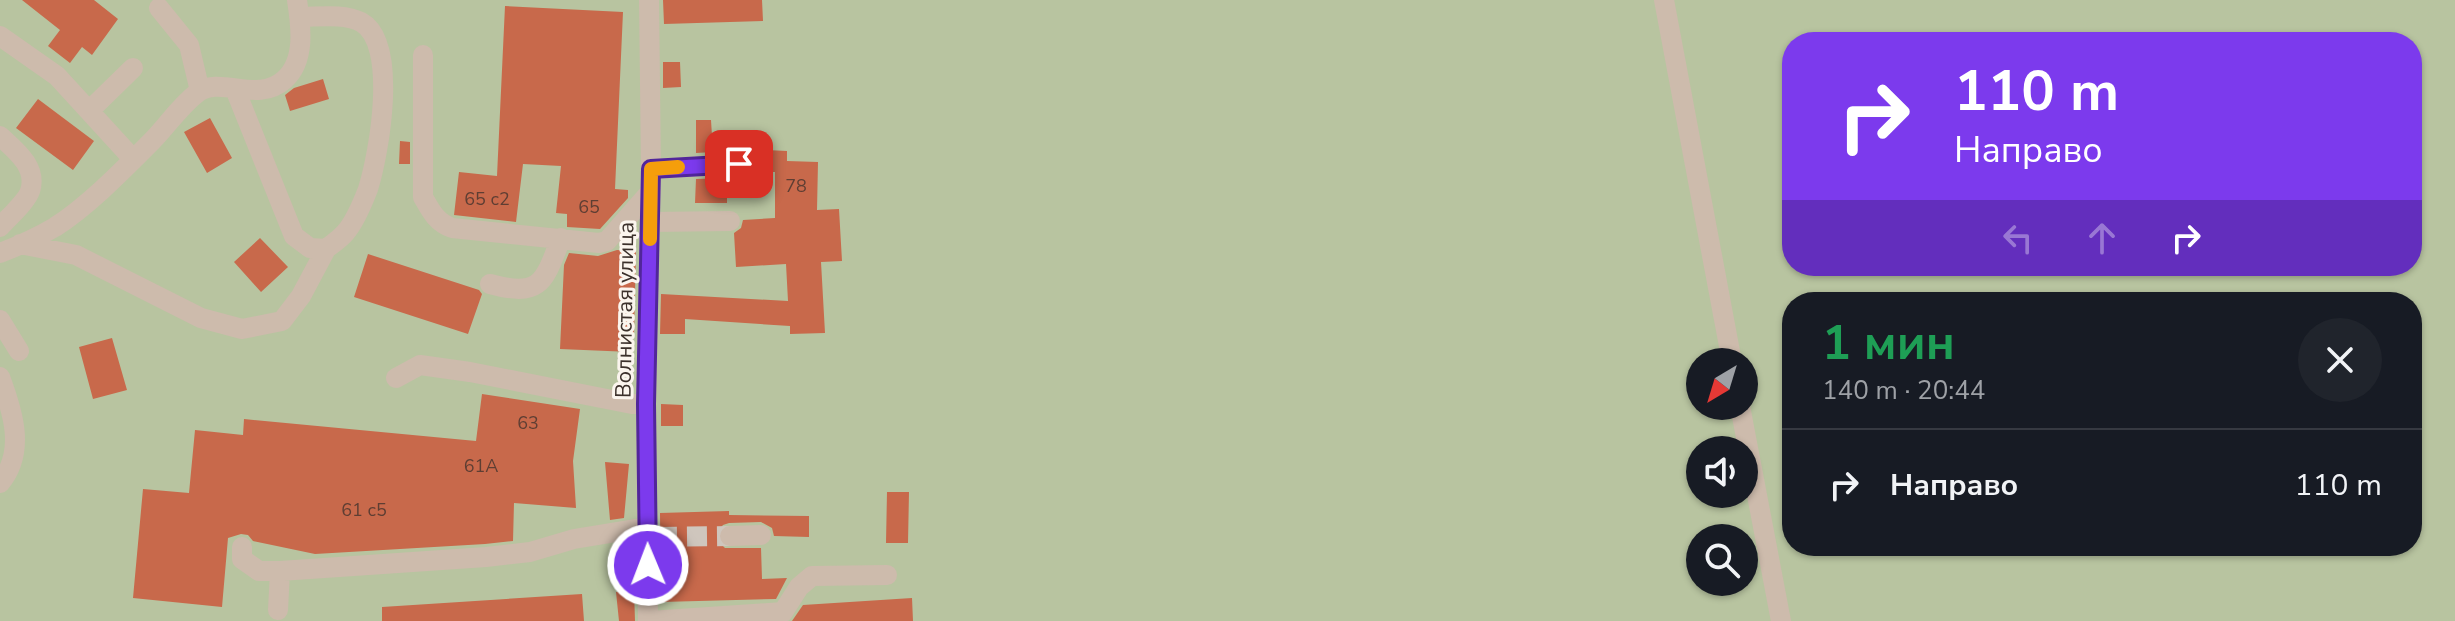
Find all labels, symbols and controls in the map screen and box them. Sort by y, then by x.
text: 110 m [1954,53,2119,130]
icon: right [1822,64,1926,168]
text: Направо [1954,126,2103,175]
pin [705,130,773,198]
icon: arrive [717,142,761,186]
house number: 78 [785,174,807,198]
house number: 65 с2 [464,187,510,211]
house number: 65 [578,195,600,219]
icon: left [1996,216,2040,260]
icon: ahead [2080,216,2124,260]
icon: right [2164,216,2208,260]
street label: Волнистая улица [608,222,642,398]
text: 1 мин [1822,310,1955,376]
button: close [2298,318,2382,402]
north arrow [1686,348,1758,420]
map controls [1686,348,1758,596]
text: 140 m · 20:44 [1822,373,1985,408]
house number: 63 [517,411,539,435]
button: sound [1686,436,1758,508]
house number: 61А [464,454,498,478]
icon: right [1822,463,1866,507]
text: Направо [1890,465,2018,506]
text: 110 m [2295,465,2382,506]
house number: 61 с5 [341,498,387,522]
position arrow [606,523,690,607]
button: search [1686,524,1758,596]

